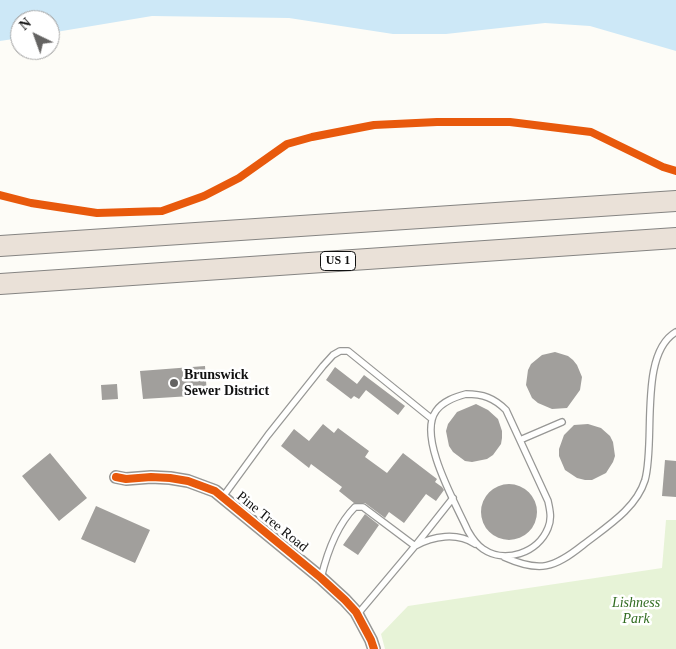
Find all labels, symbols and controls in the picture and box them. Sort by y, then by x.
north arrow [10,10,60,60]
text: N [17,15,34,33]
road number: US 1 [320,252,356,270]
place label: Brunswick Sewer District [184,367,269,400]
marker: Brunswick Sewer District [168,377,180,389]
street label: Pine Tree Road [233,488,311,556]
park label: Lishness Park [612,595,660,628]

